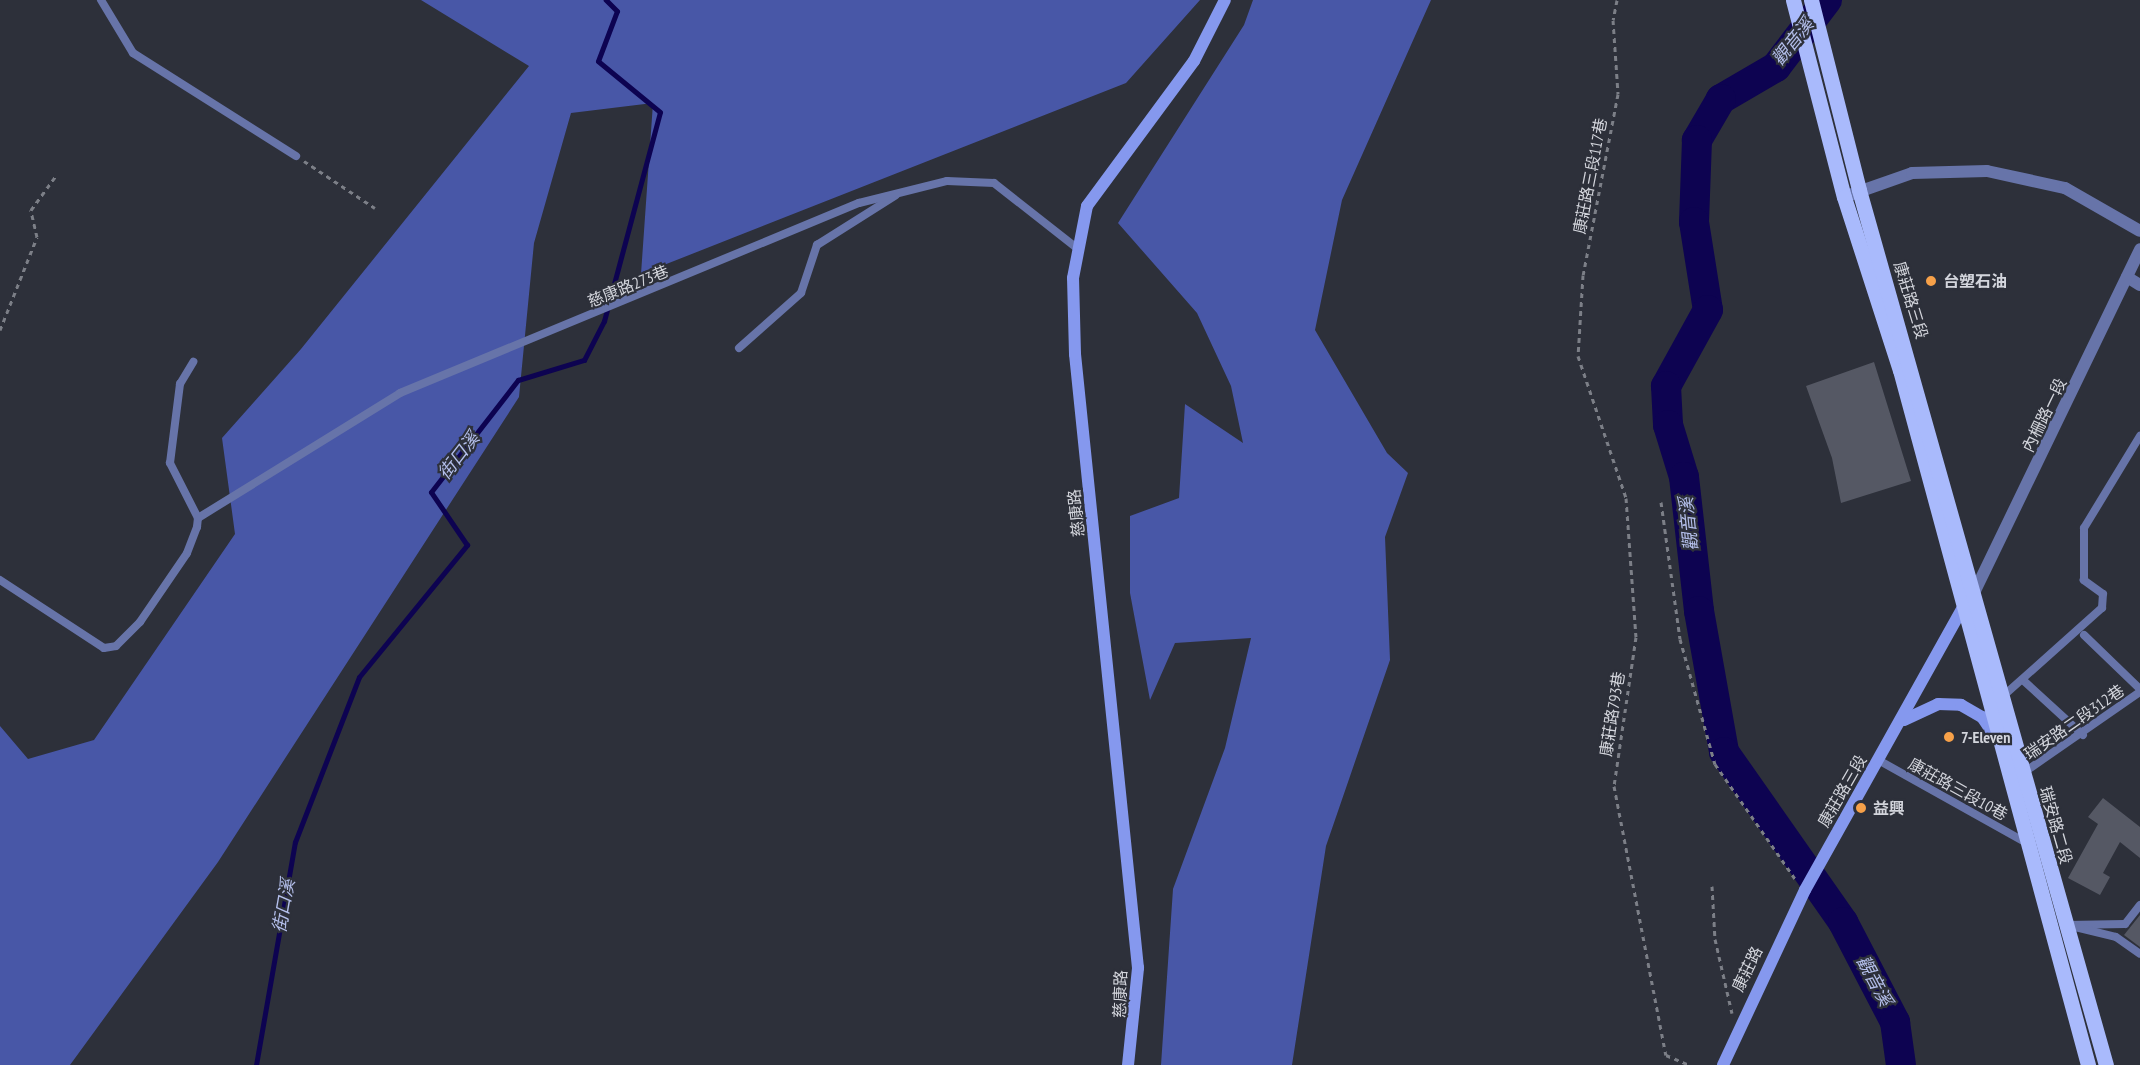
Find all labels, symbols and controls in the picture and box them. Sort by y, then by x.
water label: 觀音溪 [1768,14,1818,70]
street label: 康莊路三段117巷 [1569,116,1611,236]
street label: 康莊路三段 [1890,259,1932,341]
street label: 慈康路273巷 [585,261,671,311]
place label: 台塑石油 [1943,271,2007,291]
marker: 台塑石油 [1924,274,1938,288]
street label: 內柵路一段 [2018,375,2070,455]
water label: 街口溪 [434,428,484,484]
street label: 慈康路 [1064,488,1088,538]
water label: 觀音溪 [1675,496,1703,552]
street label: 康莊路793巷 [1596,670,1628,758]
street label: 瑞安路二段312巷 [2020,680,2128,764]
place label: 7-Eleven [1961,727,2010,747]
marker: 7-Eleven [1942,730,1956,744]
street label: 康莊路三段 [1814,752,1870,830]
street label: 康莊路三段10巷 [1905,754,2011,824]
street label: 瑞安路二段 [2036,784,2076,866]
place label: 益興 [1873,798,1905,818]
marker: 益興 [1854,801,1868,815]
water label: 街口溪 [269,878,299,934]
street label: 康莊路 [1728,943,1766,995]
water label: 觀音溪 [1852,952,1896,1010]
street label: 慈康路 [1110,970,1130,1018]

